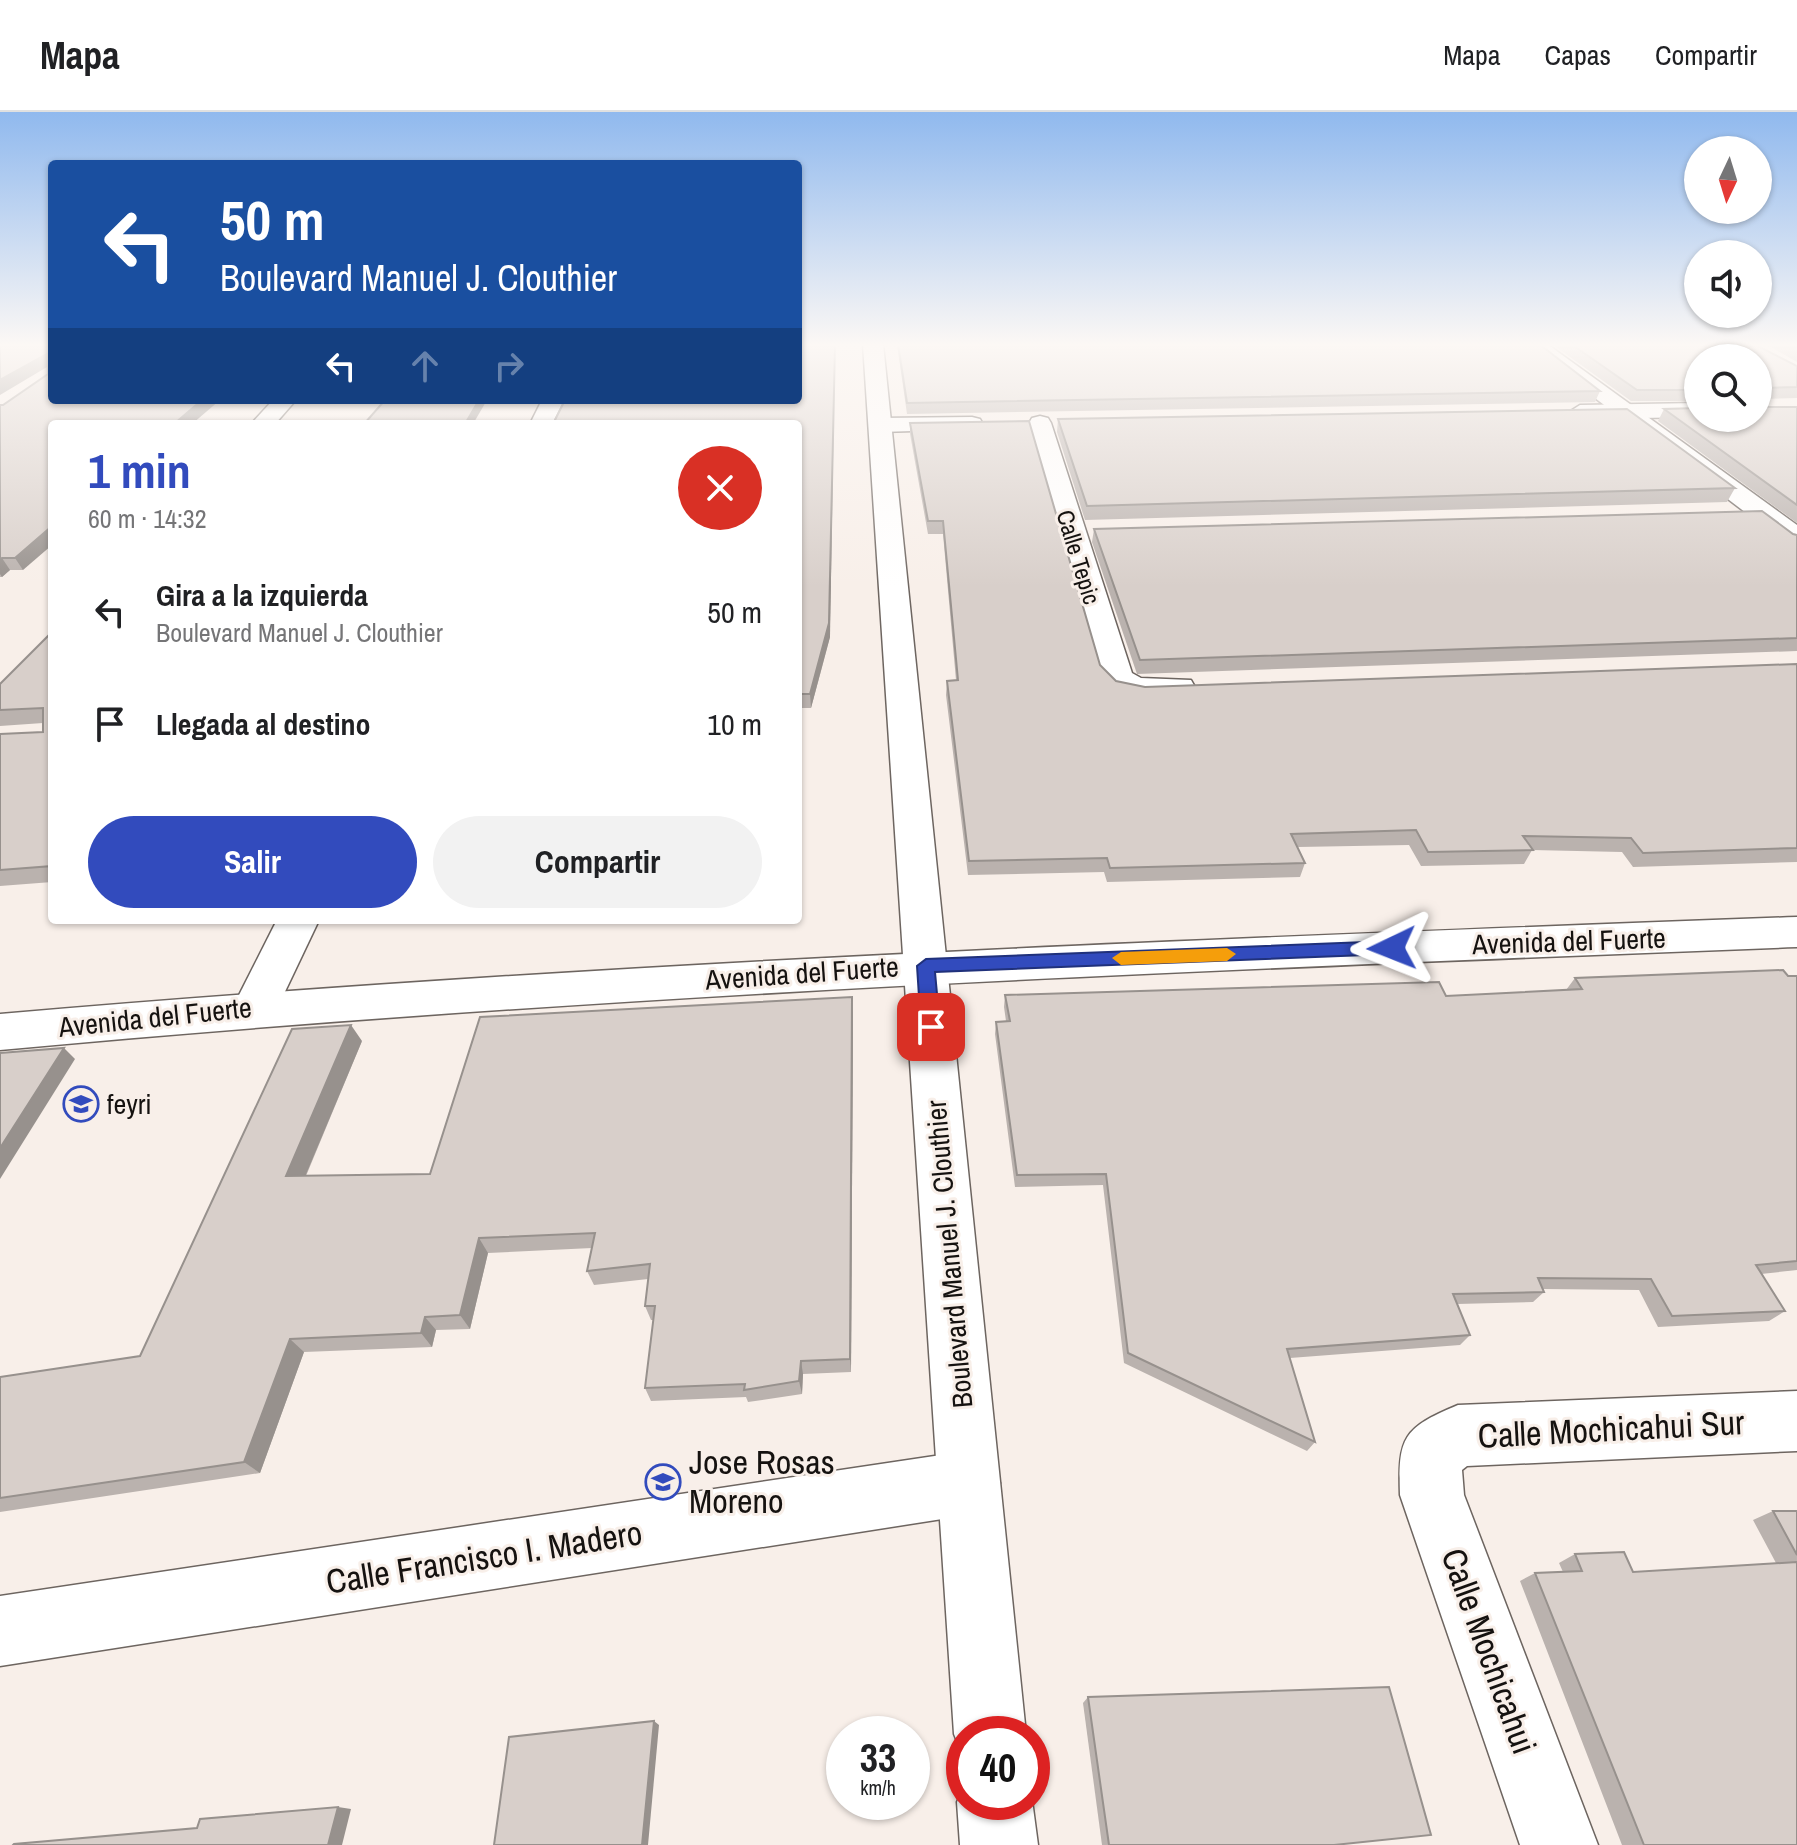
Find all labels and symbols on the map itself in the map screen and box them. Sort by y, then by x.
north arrow [1684,136,1772,224]
street label: Calle Tepic [1050,506,1109,608]
position arrow [1350,906,1434,990]
street label: Avenida del Fuerte [1471,919,1666,963]
street label: Avenida del Fuerte [703,947,900,999]
street label: Avenida del Fuerte [56,988,253,1046]
pin [897,993,965,1061]
school or university icon: feyri [62,1085,100,1123]
place label: feyri [107,1085,152,1123]
street label: Boulevard Manuel J. Clouthier [917,1098,981,1409]
street label: Calle Mochicahui Sur [1477,1399,1746,1459]
place label: Jose Rosas Moreno [689,1439,835,1524]
school or university icon: Jose Rosas Moreno [644,1463,682,1501]
street label: Calle Francisco I. Madero [323,1509,645,1605]
street label: Calle Mochicahui [1431,1542,1547,1760]
speed limit sign: 40 [946,1716,1050,1820]

